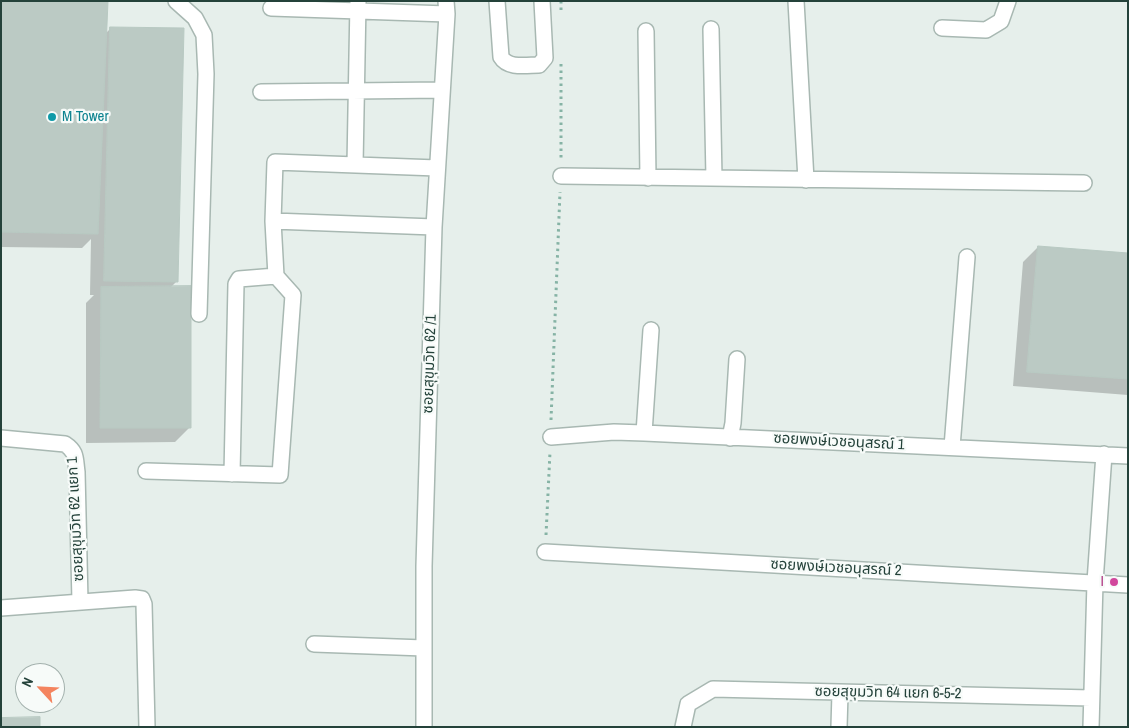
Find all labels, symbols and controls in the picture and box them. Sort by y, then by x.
place label: M Tower [62,108,108,126]
marker: M Tower [46,111,58,123]
street label: ซอยสุขุมวิท 62 /1 [419,314,441,414]
street label: ซอยพงษ์เวชอนุสรณ์ 1 [773,430,905,454]
street label: ซอยสุขุมวิท 62 แยก 1 [64,456,88,582]
street label: ซอยพงษ์เวชอนุสรณ์ 2 [770,556,902,580]
place label: I [1101,573,1104,591]
marker: I [1108,576,1120,588]
north arrow [15,663,65,713]
text: N [17,675,37,690]
street label: ซอยสุขุมวิท 64 แยก 6-5-2 [814,683,962,703]

